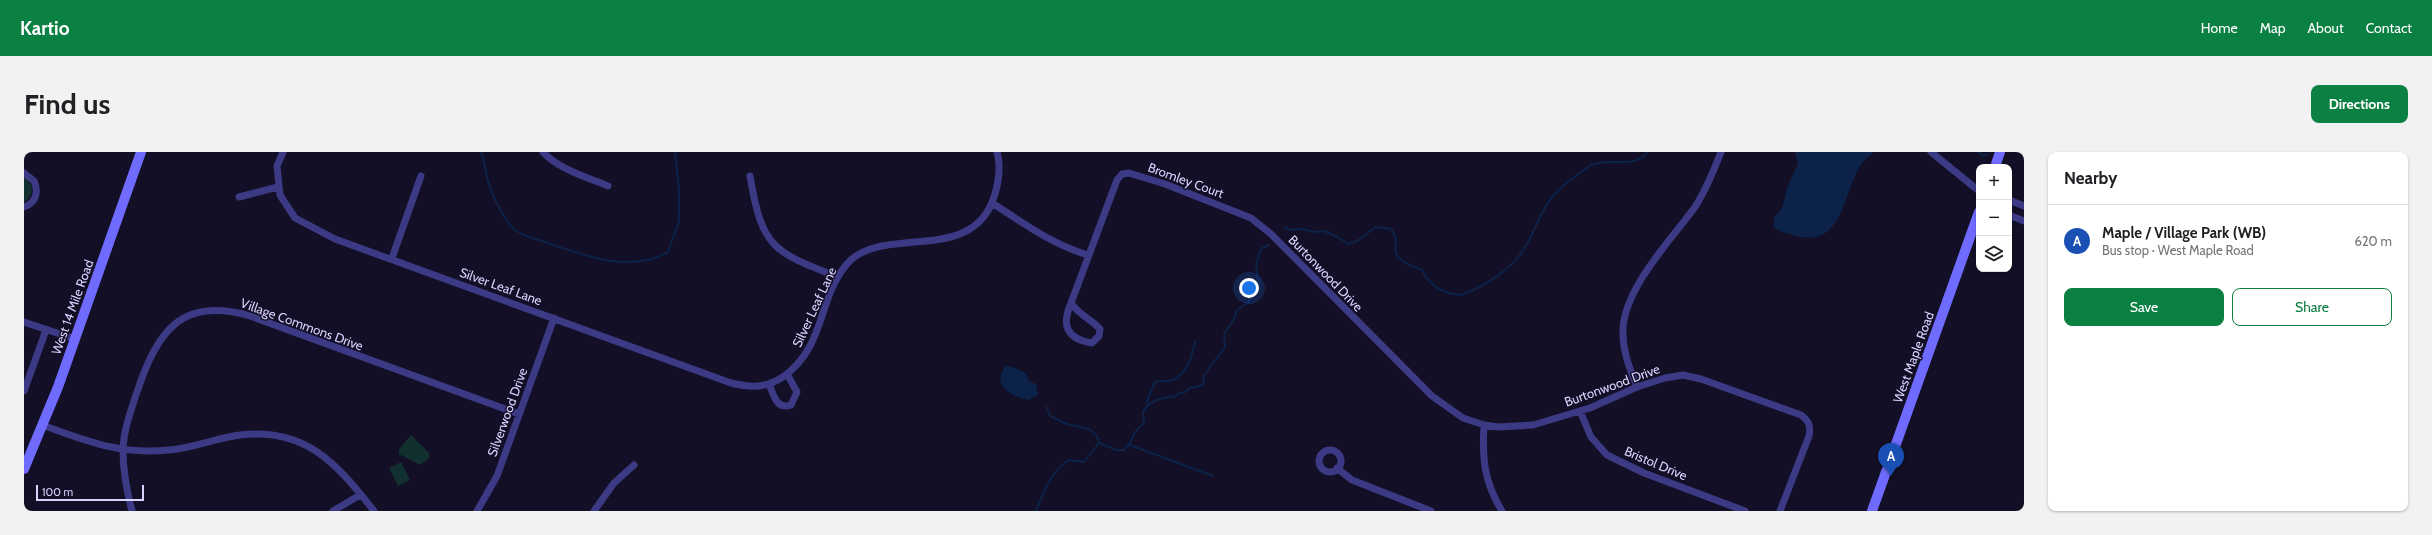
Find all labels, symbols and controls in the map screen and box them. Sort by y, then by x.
text: Kartio [20,17,69,40]
text: Home [2201,19,2238,37]
text: Map [2260,19,2285,37]
text: About [2307,19,2344,37]
text: Contact [2366,19,2412,37]
button: Directions [2311,85,2408,123]
text: Find us [24,87,110,121]
street label: Bromley Court [1146,159,1227,201]
map controls [1976,164,2012,272]
button: + [1976,164,2012,200]
text: Nearby [2064,168,2117,188]
button: − [1976,200,2012,236]
text: Maple / Village Park (WB) [2102,224,2266,242]
street label: Burtonwood Drive [1285,231,1367,315]
text: A [2073,233,2081,249]
text: 620 m [2354,233,2392,249]
button: layers [1976,236,2012,272]
text: Bus stop · West Maple Road [2102,242,2254,258]
street label: West 14 Mile Road [47,257,97,357]
street label: Silver Leaf Lane [458,264,545,308]
street label: Silver Leaf Lane [789,264,840,350]
your location [1239,278,1259,298]
button: Save [2064,288,2224,326]
button: Share [2232,288,2392,326]
street label: Village Commons Drive [238,294,366,354]
street label: West Maple Road [1889,309,1937,405]
street label: Burtonwood Drive [1562,360,1662,410]
street label: Silverwood Drive [484,365,531,459]
street label: Bristol Drive [1622,443,1690,484]
pin: A [1878,443,1904,476]
scale bar [36,483,144,502]
text: 100 m [42,485,73,499]

